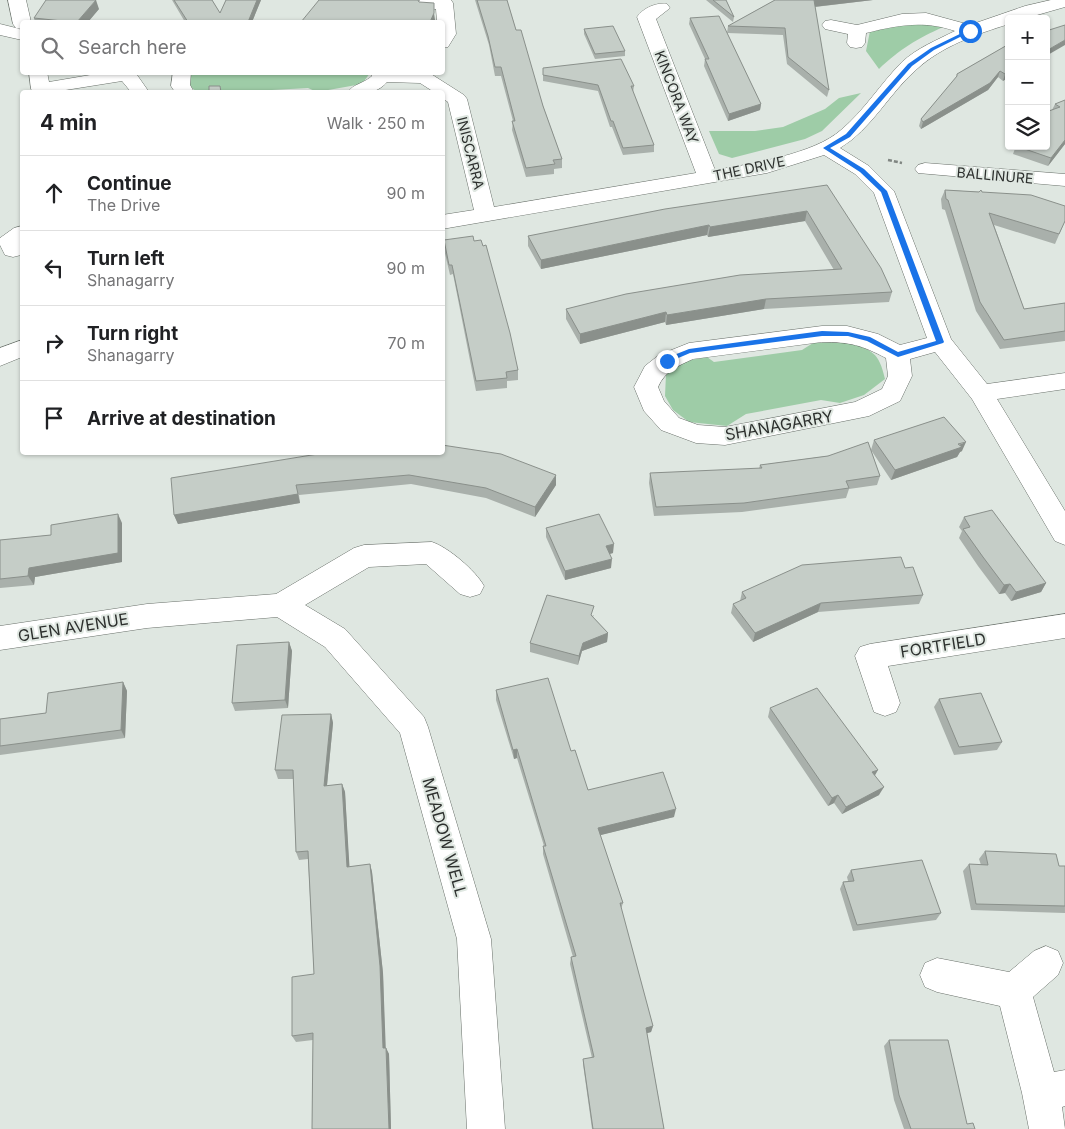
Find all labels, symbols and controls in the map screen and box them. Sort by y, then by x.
map controls [1005,15,1050,150]
button: + [1005,15,1050,60]
search box [20,20,445,75]
route start [959,20,982,43]
icon: search [38,34,66,62]
text: Search here [78,36,187,59]
street label: KINCORA WAY [651,48,703,146]
button: − [1005,60,1050,105]
button: layers [1005,105,1050,150]
text: 4 min [40,110,97,135]
text: Walk · 250 m [327,113,425,133]
street label: INISCARRA [454,115,488,191]
street label: THE DRIVE [712,152,786,184]
street label: BALLINURE [956,163,1034,187]
text: Continue [87,172,172,195]
icon: ahead [40,179,68,207]
text: 90 m [386,183,425,203]
text: The Drive [87,195,160,215]
text: Turn left [87,247,165,270]
icon: left [40,254,68,282]
text: 90 m [386,258,425,278]
text: Shanagarry [87,270,174,290]
text: Turn right [87,322,178,345]
icon: right [40,329,68,357]
text: 70 m [388,333,425,353]
text: Shanagarry [87,345,174,365]
route end [656,350,679,373]
icon: arrive [40,404,68,432]
street label: SHANAGARRY [723,406,835,444]
text: Arrive at destination [87,407,276,430]
street label: GLEN AVENUE [16,608,130,646]
street label: FORTFIELD [899,628,987,662]
street label: MEADOW WELL [418,775,472,899]

